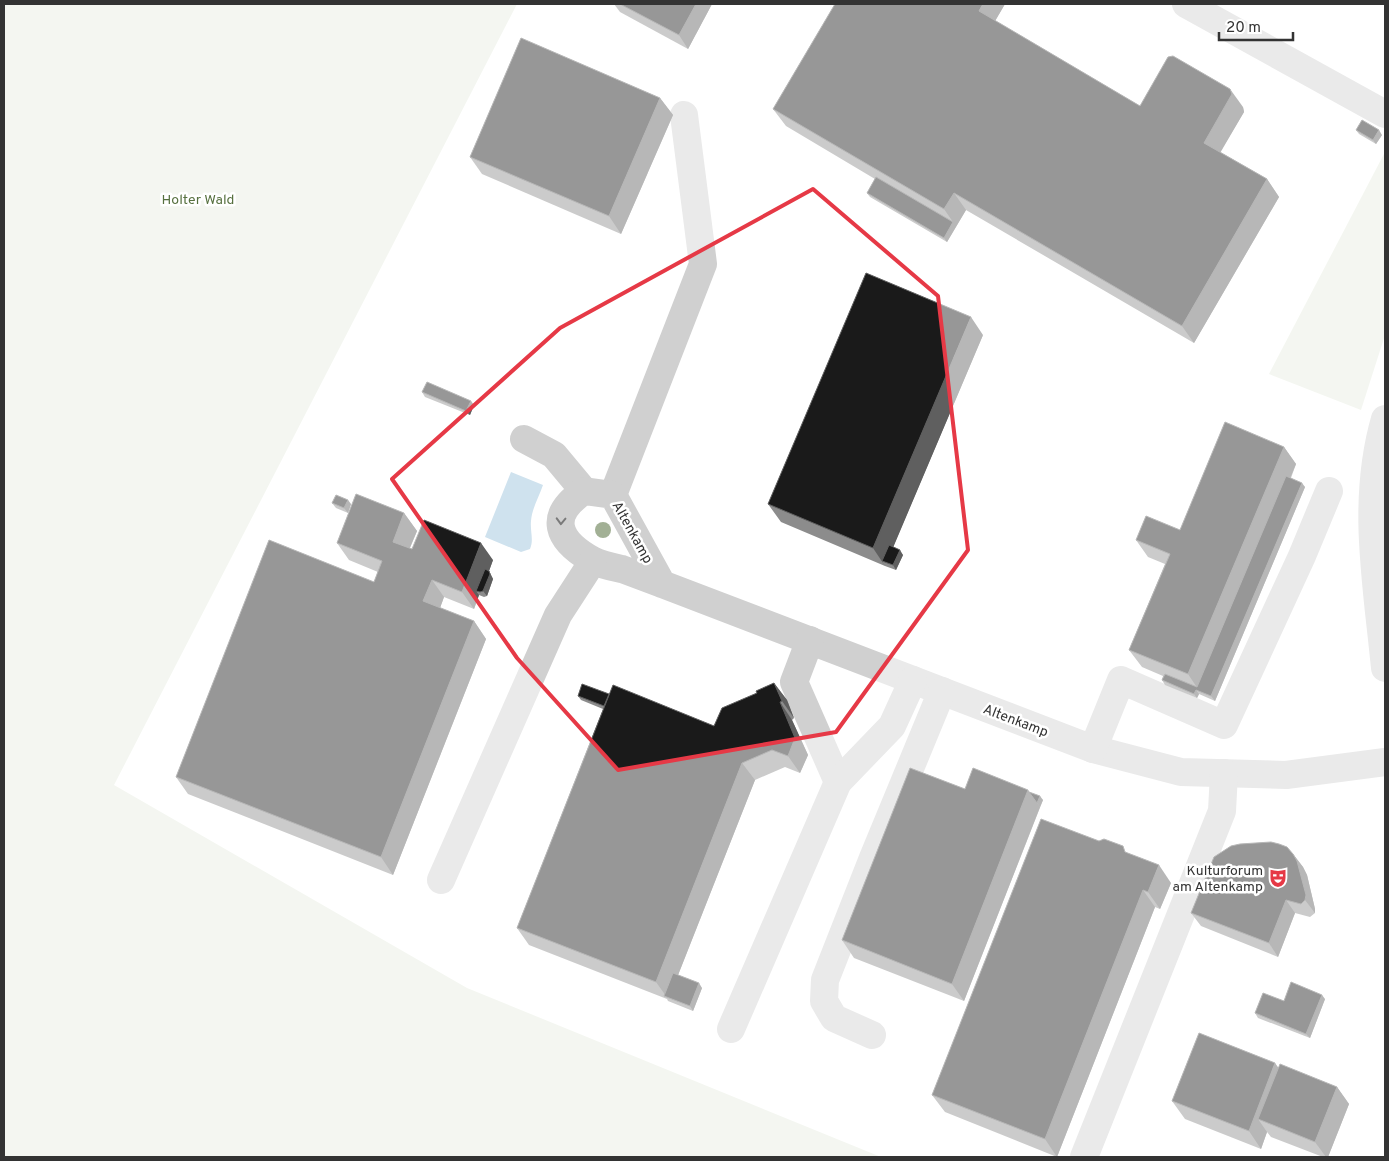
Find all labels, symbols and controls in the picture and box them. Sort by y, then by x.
scale bar [1219,10,1293,42]
text: 20 m [1226,19,1261,38]
park label: Holter Wald [162,192,234,209]
street label: Altenkamp [608,499,656,567]
one-way arrow [556,518,566,526]
street label: Altenkamp [980,701,1051,742]
place label: Kulturforum am Altenkamp [1172,863,1263,896]
theatre icon: Kulturforum am Altenkamp [1267,867,1289,889]

